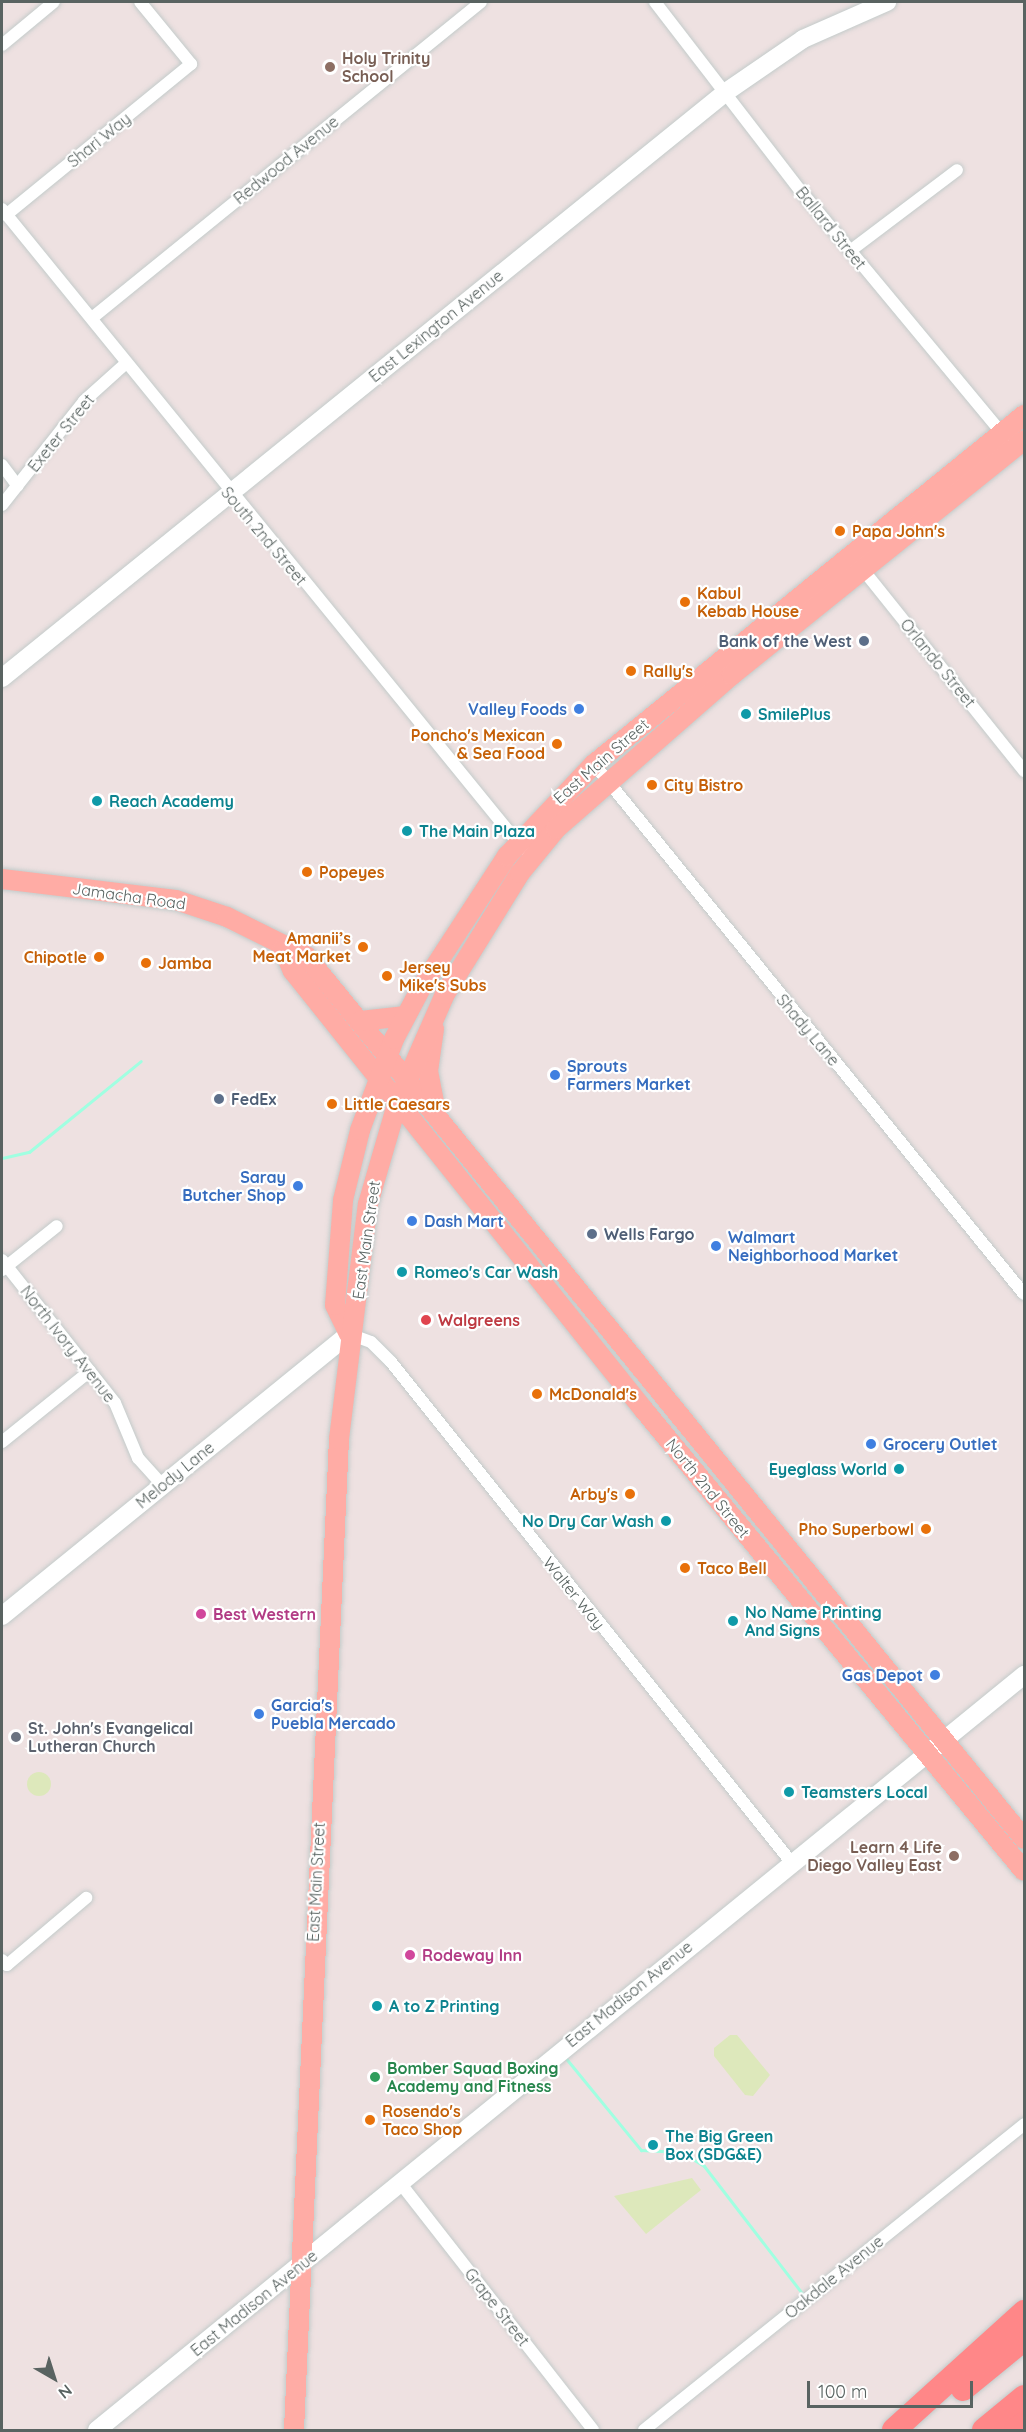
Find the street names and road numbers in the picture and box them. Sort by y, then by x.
street label: Shari Way [63,109,135,171]
street label: Redwood Avenue [230,112,342,208]
street label: Ballard Street [792,183,870,273]
street label: East Lexington Avenue [365,266,507,386]
street label: Exeter Street [24,390,98,476]
street label: South 2nd Street [217,483,311,589]
street label: Orlando Street [896,615,980,711]
street label: East Main Street [550,714,652,808]
street label: Jamacha Road [71,879,187,913]
street label: Shady Lane [773,990,843,1070]
street label: East Main Street [348,1179,384,1301]
street label: North Ivory Avenue [16,1282,120,1406]
street label: North 2nd Street [662,1434,754,1542]
street label: Melody Lane [132,1438,218,1512]
street label: Walter Way [539,1553,609,1633]
street label: East Main Street [303,1822,329,1942]
street label: East Madison Avenue [562,1937,696,2051]
street label: Oakdale Avenue [781,2231,887,2323]
street label: East Madison Avenue [187,2246,321,2360]
street label: Grape Street [461,2264,533,2350]

